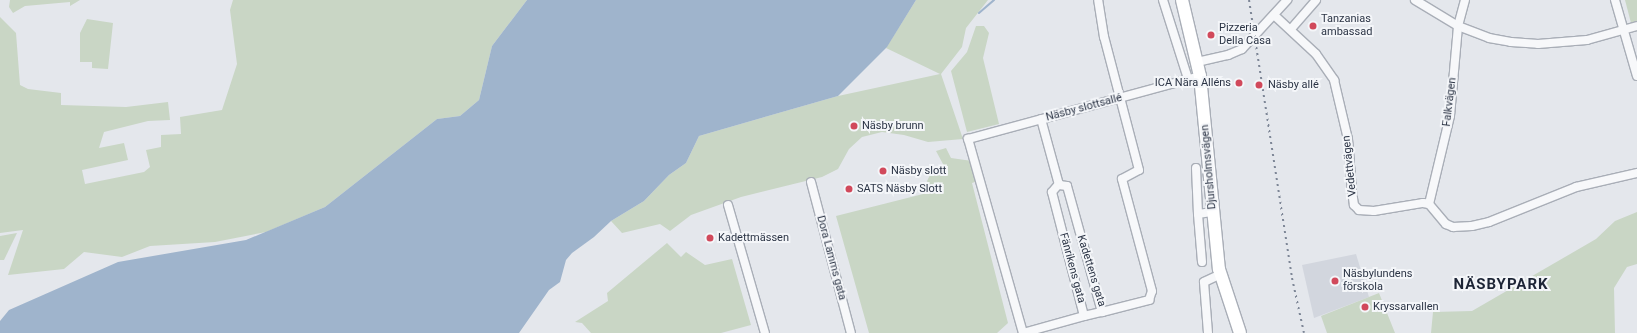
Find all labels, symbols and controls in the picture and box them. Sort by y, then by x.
place label: Tanzanias ambassad [1321,13,1372,39]
marker: Tanzanias ambassad [1308,21,1318,31]
place label: Pizzeria Della Casa [1219,22,1271,48]
marker: Pizzeria Della Casa [1206,30,1216,40]
place label: ICA Nära Alléns [1155,76,1231,90]
street label: Falkvägen [1440,77,1460,127]
marker: ICA Nära Alléns [1234,78,1244,88]
place label: Näsby allé [1268,78,1319,92]
marker: Näsby allé [1253,79,1265,91]
street label: Näsby slottsallé [1045,92,1123,124]
place label: Näsby brunn [862,119,924,133]
marker: Näsby brunn [849,121,859,131]
street label: Djursholmsvägen [1199,124,1219,210]
street label: Vedettvägen [1340,135,1360,197]
place label: Näsby slott [891,164,946,178]
marker: Näsby slott [878,166,888,176]
place label: SATS Näsby Slott [857,182,942,196]
marker: SATS Näsby Slott [844,184,854,194]
street label: Dora Lamms gata [813,214,849,302]
place label: Kadettmässen [718,231,789,245]
street label: Fänrikens gata [1056,232,1088,304]
marker: Kadettmässen [705,233,715,243]
street label: Kadettens gata [1074,234,1108,308]
place label: Näsbylundens förskola [1343,268,1412,294]
marker: Näsbylundens förskola [1330,276,1340,286]
district label: NÄSBYPARK [1453,276,1549,294]
place label: Kryssarvallen [1373,300,1439,314]
marker: Kryssarvallen [1360,302,1370,312]

